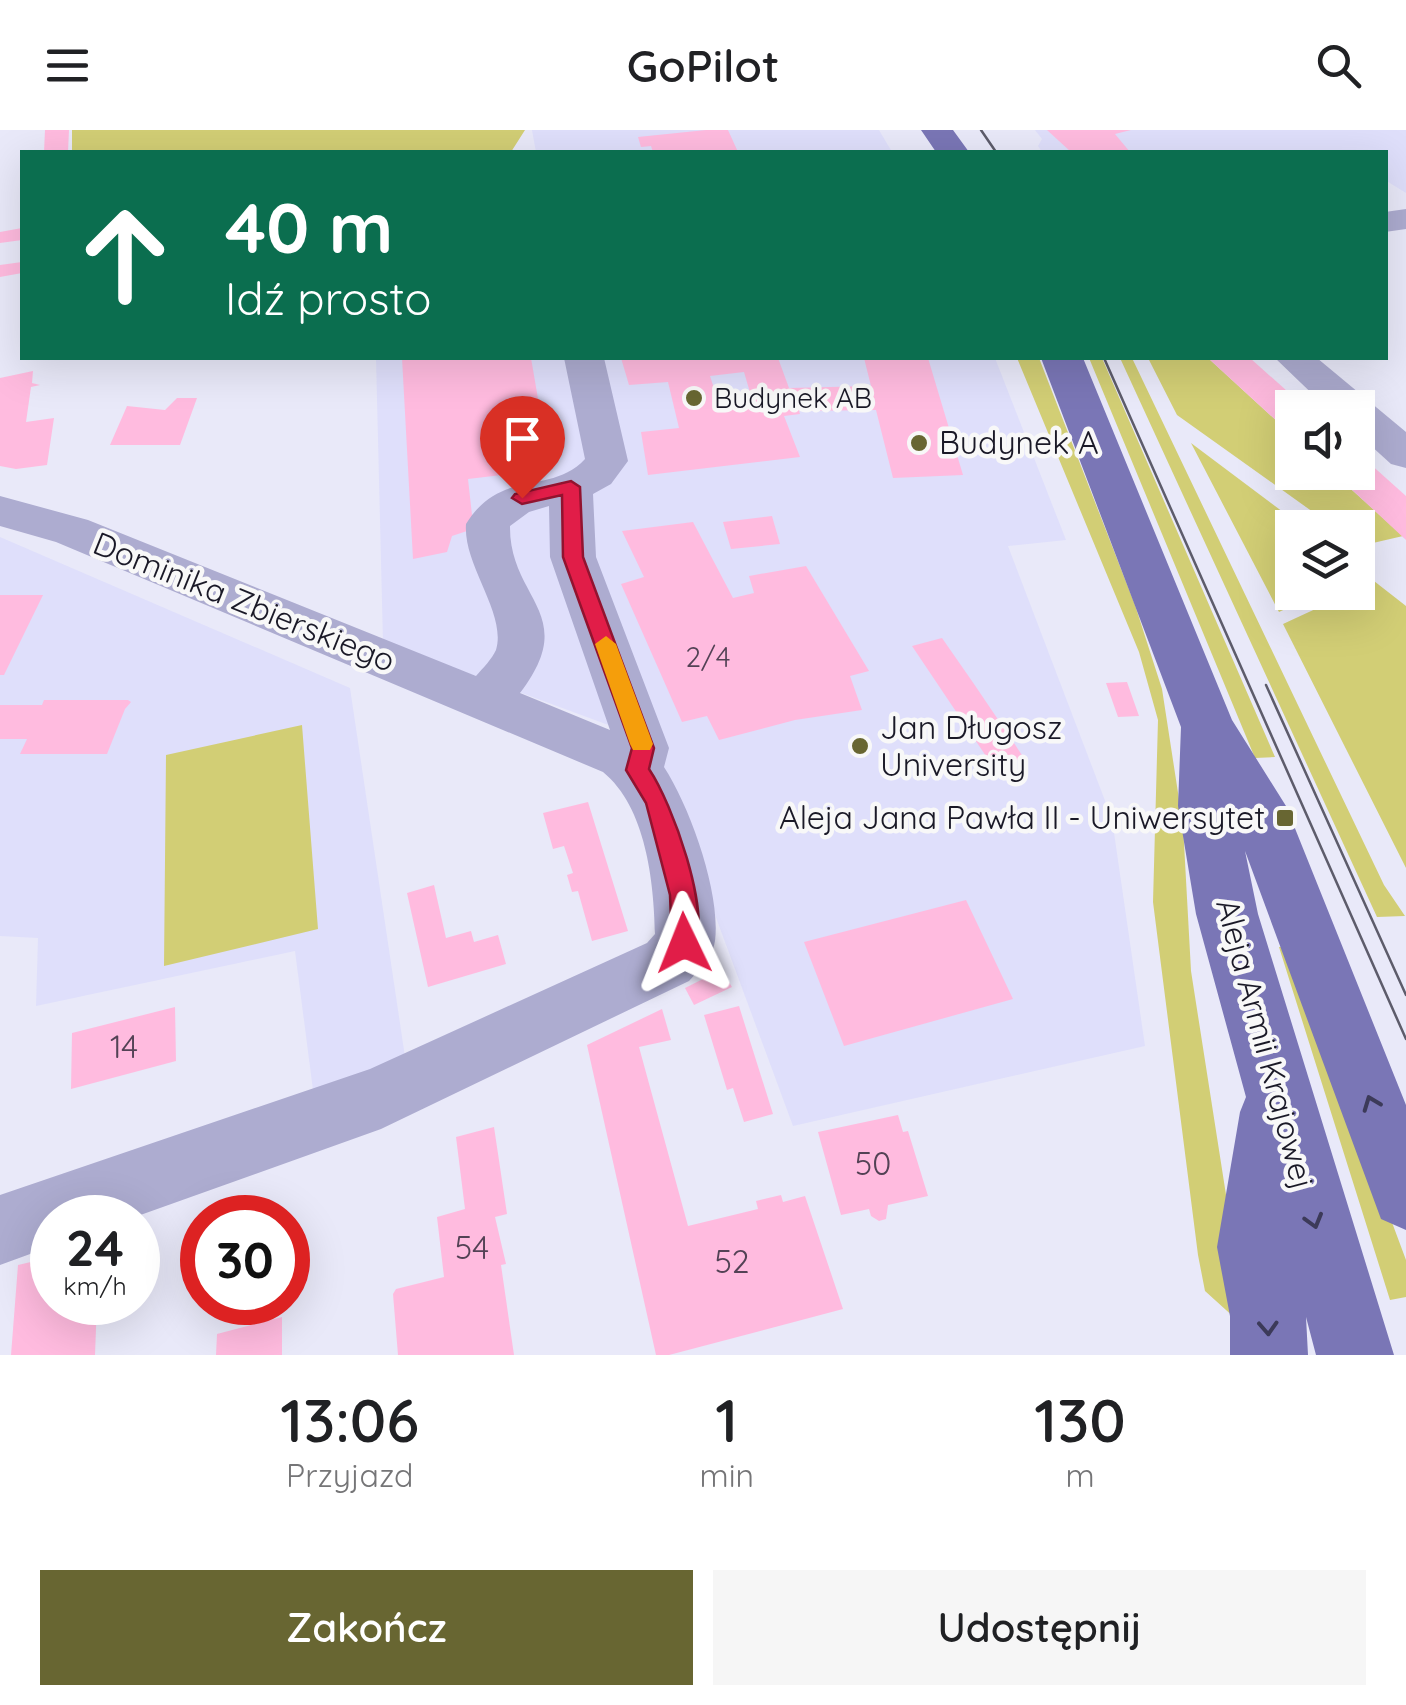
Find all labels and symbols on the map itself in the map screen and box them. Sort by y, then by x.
place label: Budynek AB [714,380,872,415]
marker: Budynek AB [683,387,705,409]
pin [480,396,565,499]
place label: Budynek A [939,422,1099,462]
marker: Budynek A [908,432,930,454]
street label: Dominika Zbierskiego [88,522,401,680]
house number: 2/4 [686,639,730,674]
place label: Jan Długosz University [880,707,1062,784]
marker: Jan Długosz University [849,735,871,757]
place label: Aleja Jana Pawła II - Uniwersytet [779,797,1265,837]
marker: Aleja Jana Pawła II - Uniwersytet [1274,807,1296,829]
position arrow [632,891,736,995]
street label: Aleja Armii Krajowej [1208,894,1324,1193]
house number: 14 [110,1026,138,1066]
one-way arrow [1362,1096,1383,1113]
house number: 50 [855,1143,891,1183]
speed limit sign: 30 [180,1195,310,1325]
one-way arrow [1302,1212,1323,1229]
house number: 54 [455,1227,489,1267]
house number: 52 [714,1241,750,1281]
one-way arrow [1257,1321,1278,1337]

